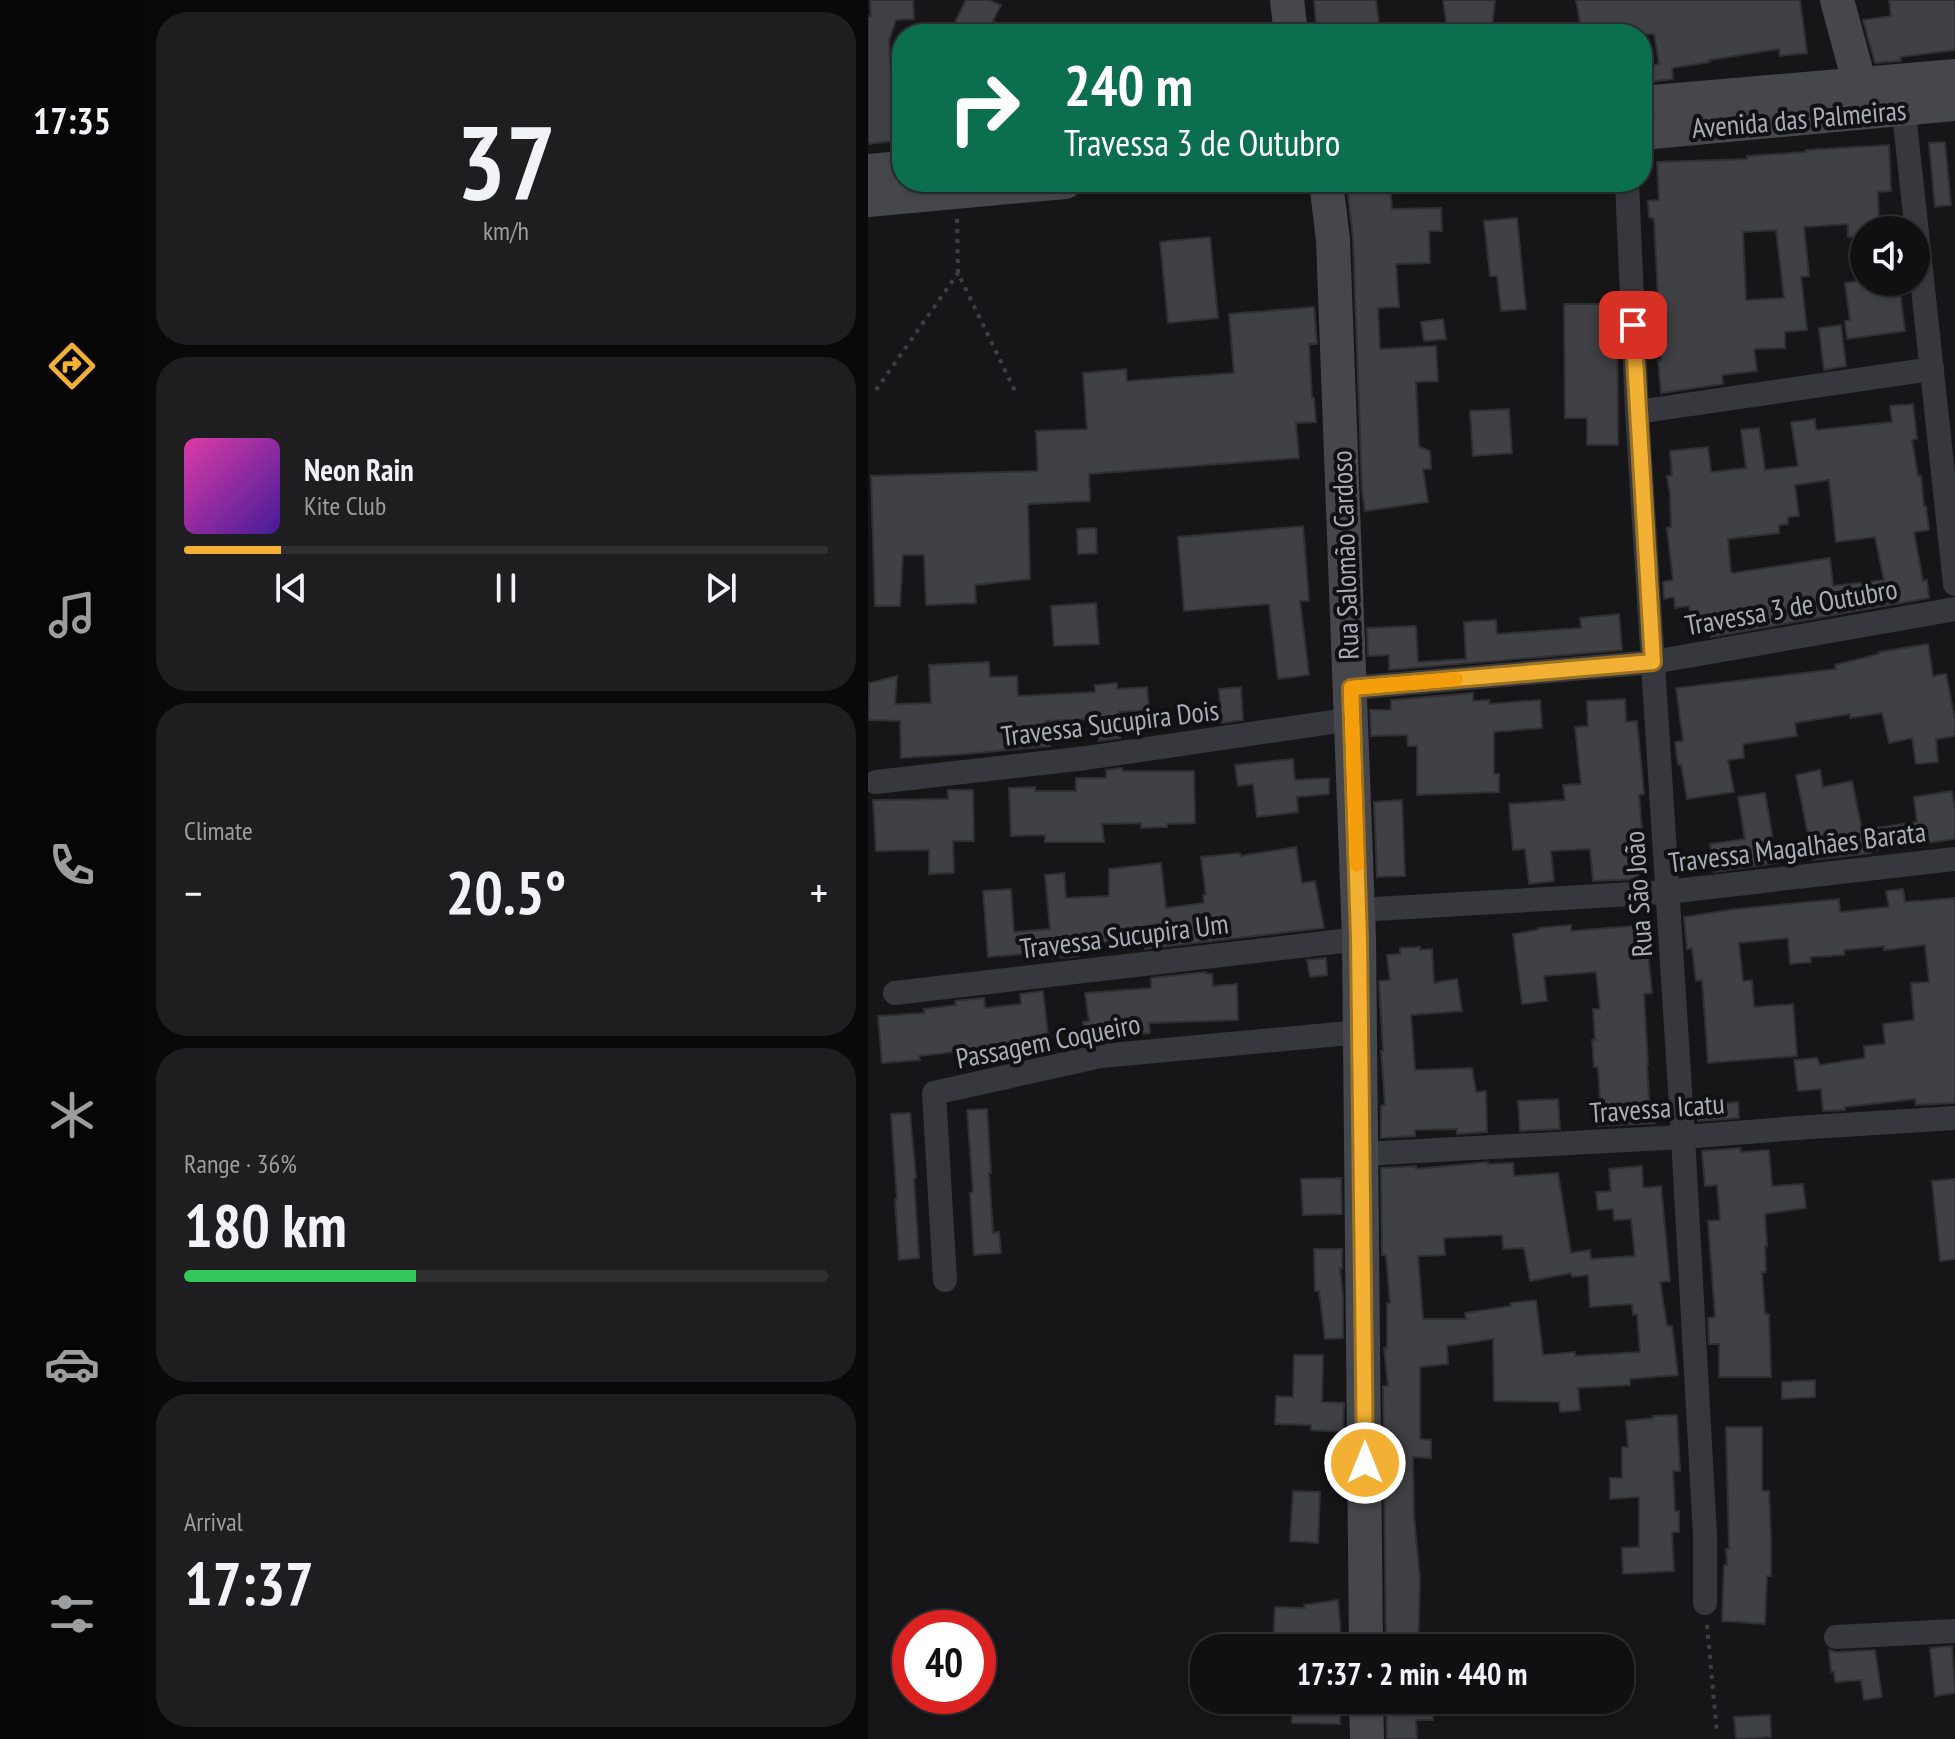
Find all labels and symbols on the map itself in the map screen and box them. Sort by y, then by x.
street label: Avenida das Palmeiras [1690,91,1908,146]
pin [1599,291,1667,359]
street label: Rua Salomão Cardoso [1322,450,1367,660]
street label: Travessa 3 de Outubro [1682,570,1900,643]
street label: Travessa Sucupira Dois [999,691,1221,754]
street label: Travessa Magalhães Barata [1666,812,1928,881]
street label: Rua São João [1615,830,1660,958]
street label: Travessa Sucupira Um [1018,904,1230,967]
street label: Passagem Coqueiro [953,1005,1143,1076]
street label: Travessa Icatu [1588,1084,1726,1131]
position arrow [1323,1421,1407,1505]
speed limit sign: 40 [892,1610,996,1714]

